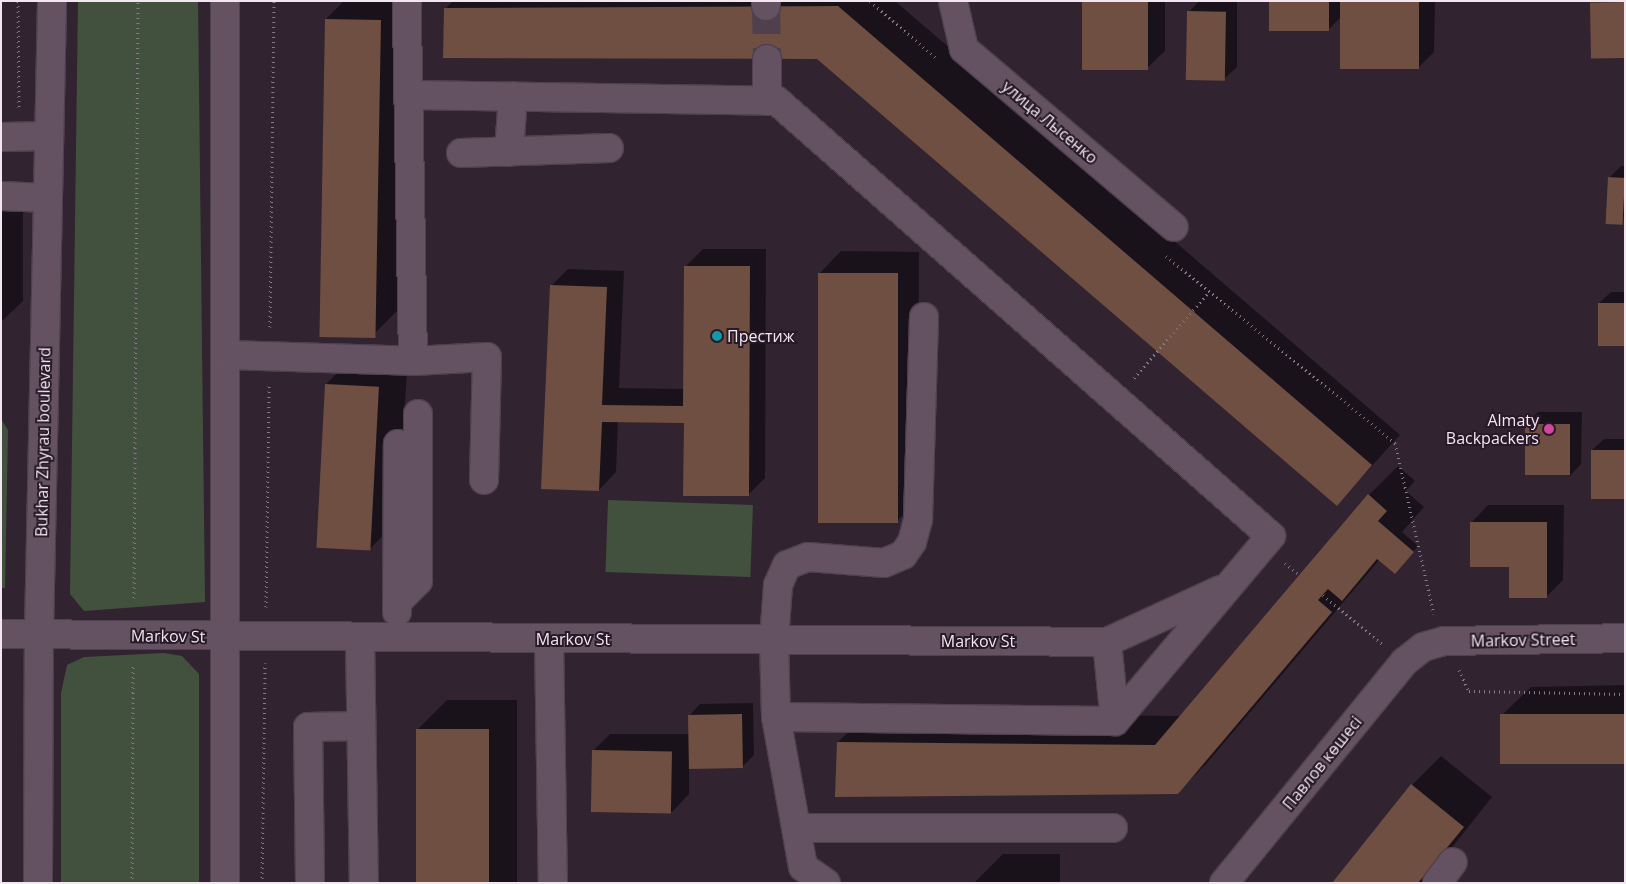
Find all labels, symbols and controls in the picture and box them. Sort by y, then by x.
street label: улица Лысенко [998,77,1102,167]
place label: Престиж [727,326,795,346]
marker: Престиж [711,330,723,342]
street label: Bukhar Zhyrau boulevard [32,347,54,537]
place label: Almaty Backpackers [1446,410,1539,448]
marker: Almaty Backpackers [1543,423,1555,435]
street label: Markov St [131,626,205,646]
street label: Markov St [536,629,610,649]
street label: Markov Street [1470,629,1576,651]
street label: Markov St [941,631,1015,651]
street label: Павлов көшесі [1278,712,1366,814]

